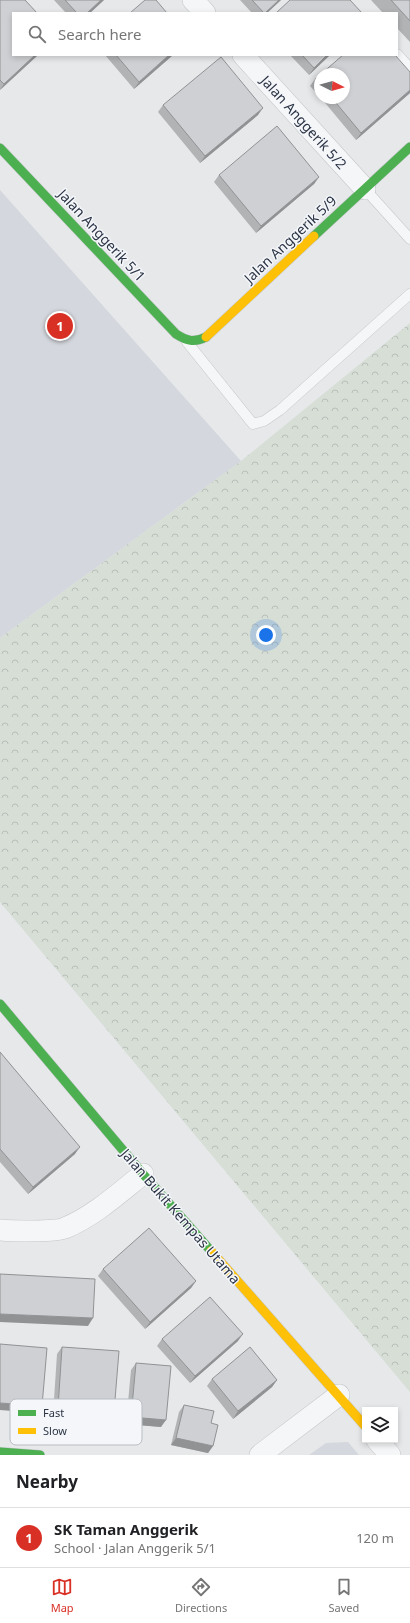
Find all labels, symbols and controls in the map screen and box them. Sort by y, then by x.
search box [12,12,398,56]
icon: search [26,23,48,45]
text: Search here [58,24,141,44]
north arrow [314,68,350,104]
street label: Jalan Anggerik 5/2 [255,70,351,173]
street label: Jalan Anggerik 5/1 [53,183,150,285]
street label: Jalan Anggerik 5/9 [238,191,340,288]
pin: 1 [47,311,73,341]
your location [256,625,276,645]
street label: Jalan Bukit Kempas Utama [116,1143,245,1288]
legend [10,1399,142,1445]
text: Fast [43,1405,64,1420]
map controls [362,1407,398,1443]
button: layers [362,1407,398,1443]
text: Slow [43,1423,67,1438]
text: Nearby [16,1470,78,1493]
text: SK Taman Anggerik [54,1519,198,1539]
text: 1 [25,1529,33,1547]
text: 120 m [356,1529,394,1547]
text: School · Jalan Anggerik 5/1 [54,1539,216,1557]
tab: Map [51,1576,74,1615]
tab: Directions [175,1576,227,1615]
tab: Saved [329,1576,359,1615]

